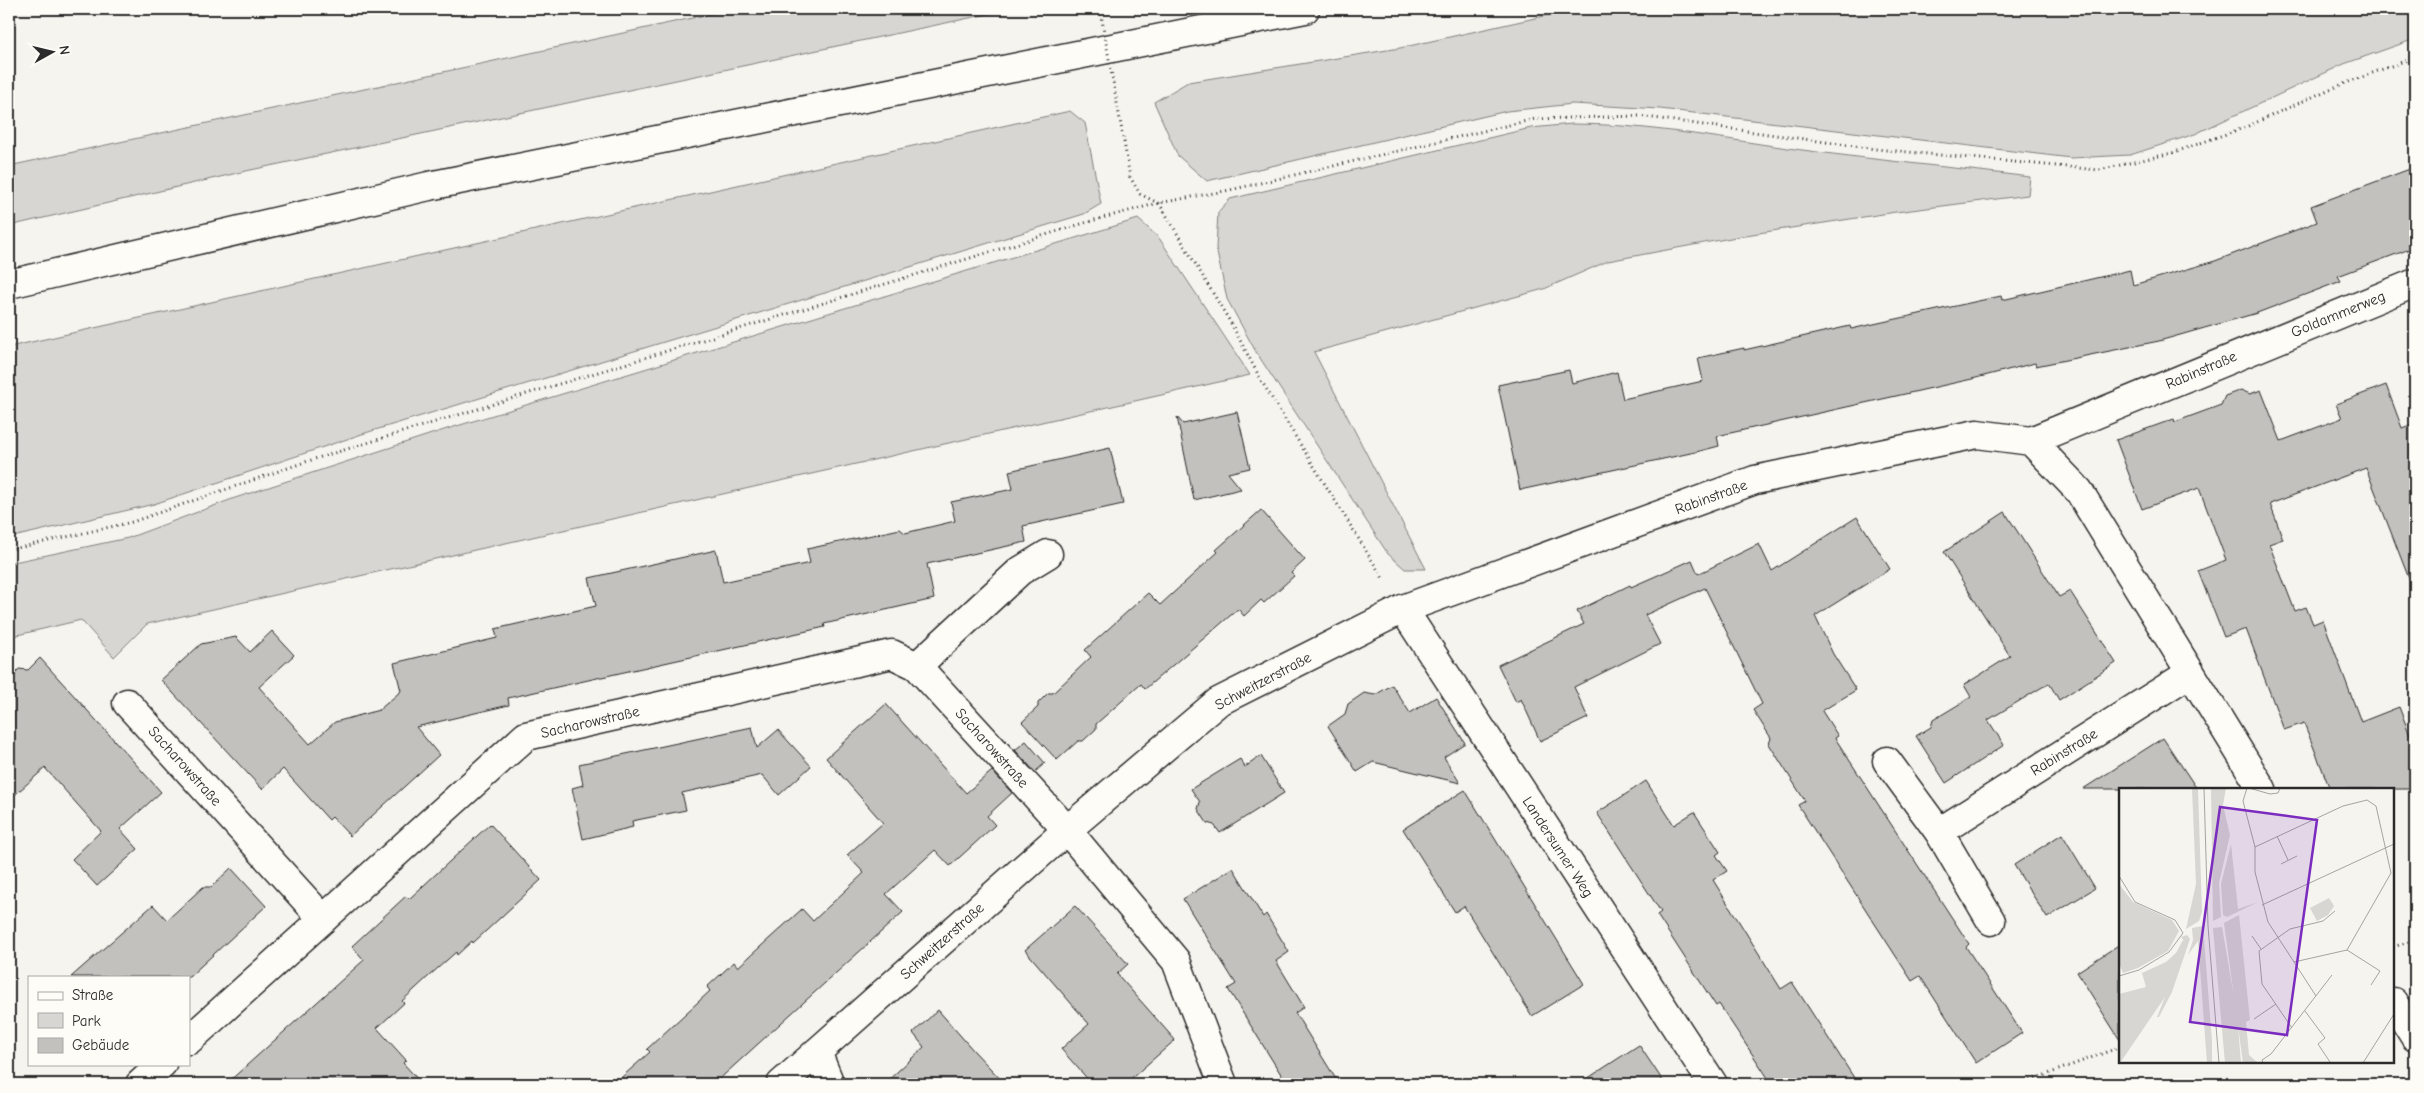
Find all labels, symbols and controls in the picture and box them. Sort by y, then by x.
north arrow [28,28,78,78]
text: N [55,45,73,56]
street label: Goldammerweg [2288,287,2388,341]
street label: Rabinstraße [2163,347,2240,393]
street label: Rabinstraße [1672,475,1750,518]
street label: Schweitzerstraße [1212,648,1315,714]
street label: Sacharowstraße [539,702,642,742]
street label: Sacharowstraße [952,704,1033,792]
street label: Sacharowstraße [145,722,226,810]
street label: Rabinstraße [2027,724,2101,780]
inset map [2119,788,2394,1063]
street label: Landersumer Weg [1519,793,1597,901]
street label: Schweitzerstraße [896,898,988,983]
legend [28,976,190,1066]
text: Straße [72,986,114,1004]
text: Park [72,1012,101,1030]
text: Gebäude [72,1036,130,1054]

